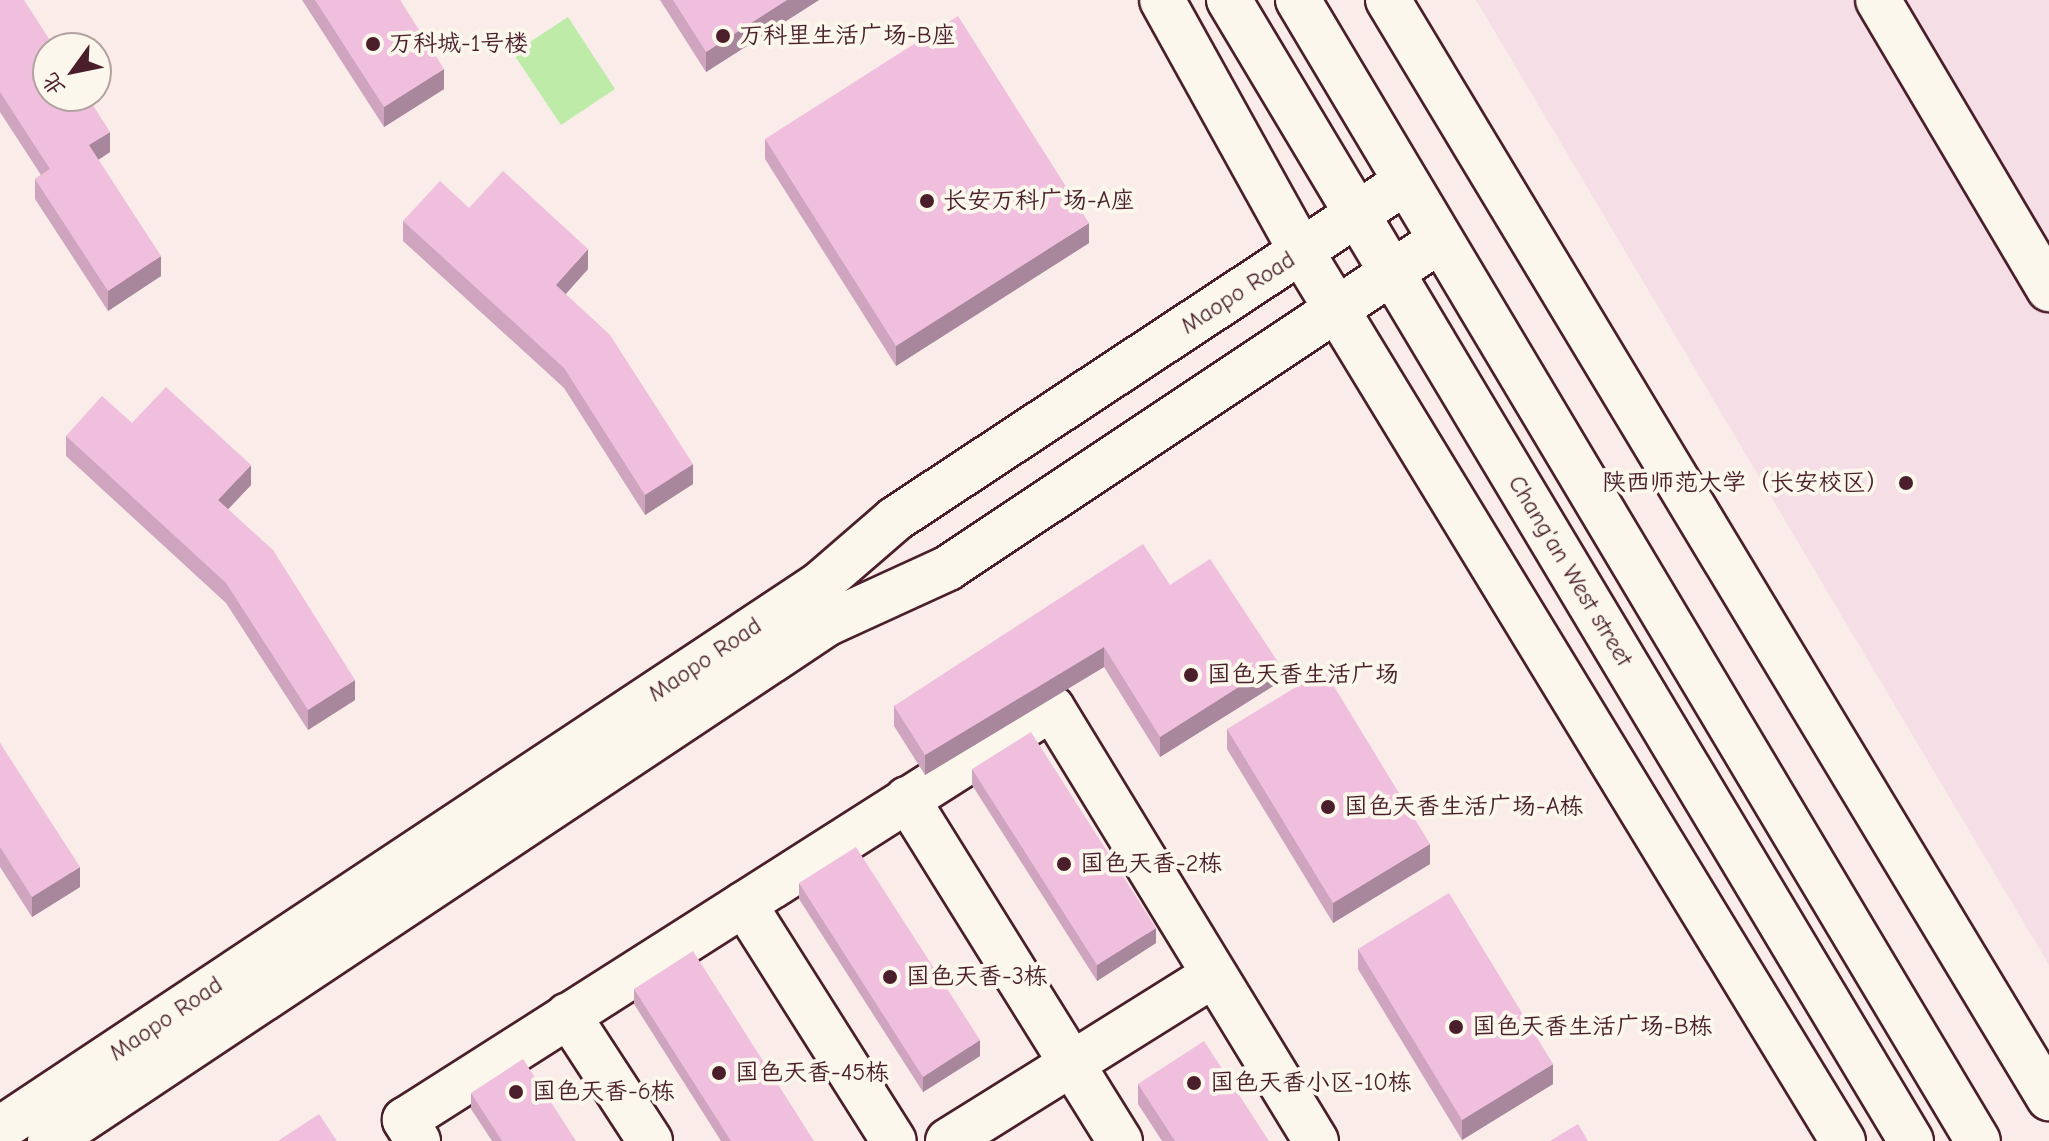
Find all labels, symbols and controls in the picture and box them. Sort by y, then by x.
place label: 万科里生活广场-B座 [739,22,956,50]
marker: 万科里生活广场-B座 [714,27,732,45]
place label: 万科城-1号楼 [389,30,528,58]
north arrow [32,32,112,112]
marker: 万科城-1号楼 [364,35,382,53]
text: 北 [37,68,70,100]
place label: 长安万科广场-A座 [943,187,1135,215]
marker: 长安万科广场-A座 [918,192,936,210]
street label: Maopo Road [1175,245,1301,341]
place label: 陕西师范大学（长安校区） [1602,469,1890,497]
street label: Chang'an West street [1502,470,1638,672]
marker: 陕西师范大学（长安校区） [1897,474,1915,492]
street label: Maopo Road [643,612,767,708]
place label: 国色天香生活广场 [1207,661,1399,689]
marker: 国色天香生活广场 [1182,666,1200,684]
place label: 国色天香生活广场-A栋 [1344,793,1584,821]
marker: 国色天香生活广场-A栋 [1319,798,1337,816]
place label: 国色天香-2栋 [1080,850,1222,878]
marker: 国色天香-2栋 [1055,855,1073,873]
place label: 国色天香-3栋 [906,963,1048,991]
marker: 国色天香-3栋 [881,968,899,986]
street label: Maopo Road [104,971,228,1067]
place label: 国色天香生活广场-B栋 [1472,1013,1713,1041]
marker: 国色天香生活广场-B栋 [1447,1018,1465,1036]
place label: 国色天香-45栋 [735,1059,889,1087]
marker: 国色天香-45栋 [710,1064,728,1082]
place label: 国色天香小区-10栋 [1210,1069,1412,1097]
marker: 国色天香小区-10栋 [1185,1074,1203,1092]
place label: 国色天香-6栋 [532,1078,675,1106]
marker: 国色天香-6栋 [507,1083,525,1101]

